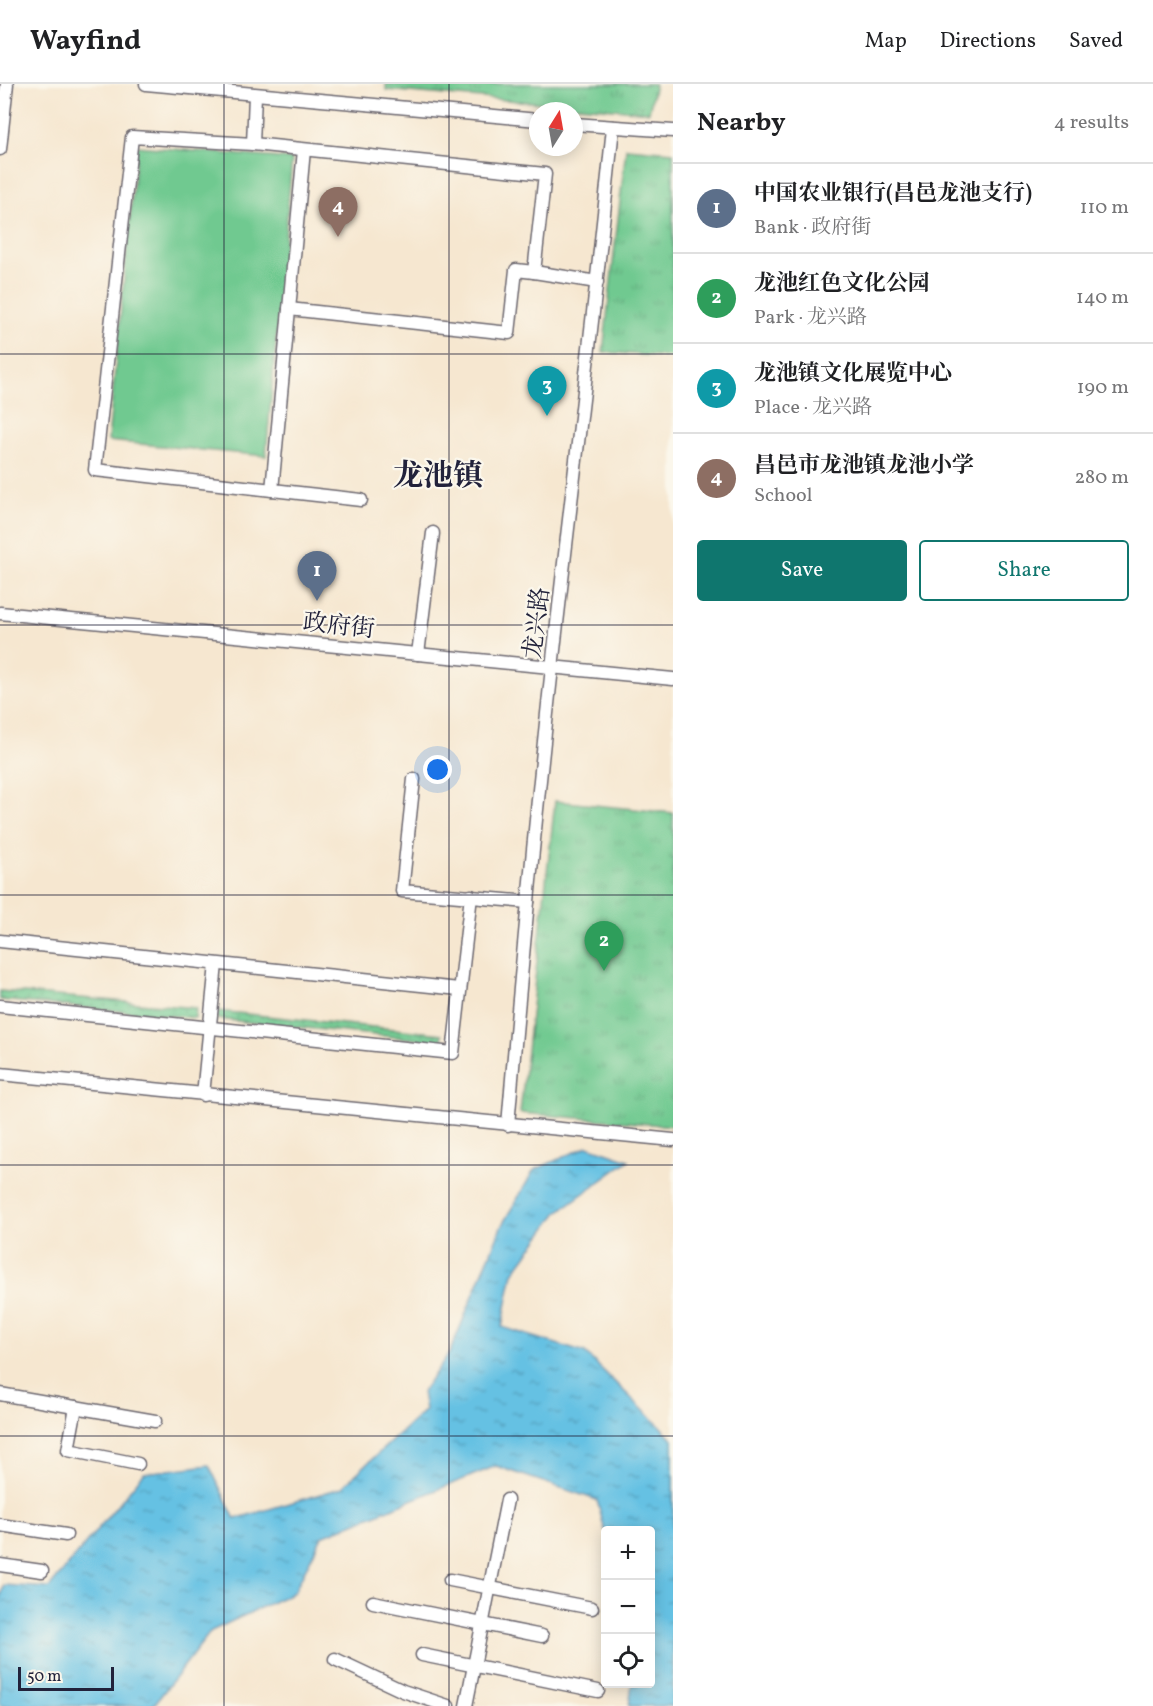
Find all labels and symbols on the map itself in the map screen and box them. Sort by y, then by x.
north arrow [529,102,583,156]
pin: 4 [318,188,358,237]
pin: 3 [528,366,566,416]
district label: 龙池镇 [393,456,483,498]
pin: 1 [298,552,336,601]
street label: 龙兴路 [517,585,559,661]
street label: 政府街 [301,606,376,648]
your location [423,755,452,784]
pin: 2 [584,922,624,971]
scale bar [18,1664,114,1692]

